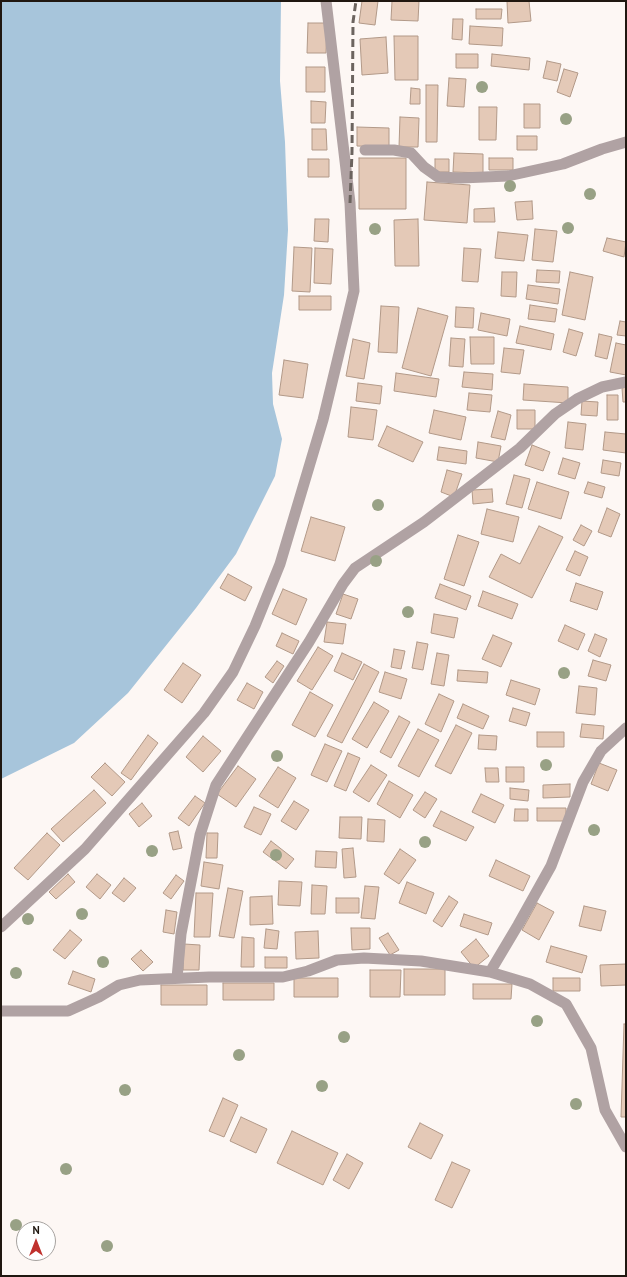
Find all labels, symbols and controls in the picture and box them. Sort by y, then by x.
north arrow [16,1221,56,1261]
text: N [32,1223,40,1237]

